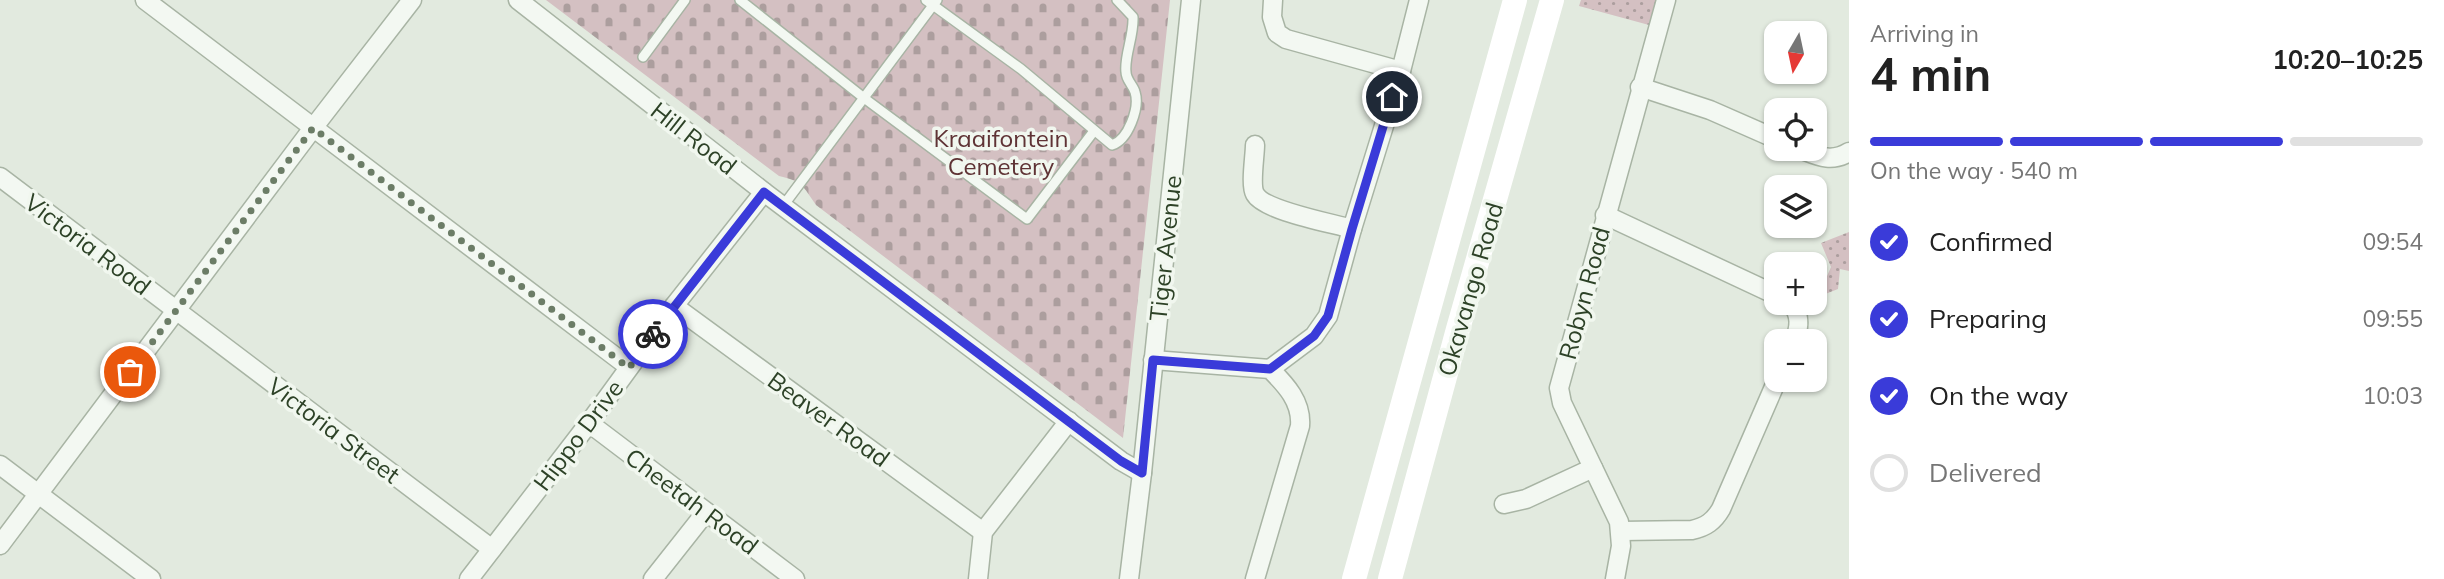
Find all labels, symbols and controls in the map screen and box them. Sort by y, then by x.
text: Arriving in [1870,19,1979,48]
north arrow [1764,21,1827,84]
map controls [1764,21,1827,392]
text: 10:20–10:25 [2272,43,2423,76]
text: 4 min [1870,45,1991,103]
pin [1362,67,1422,127]
icon: home [1373,78,1411,116]
street label: Hill Road [645,95,743,181]
button: locate [1764,98,1827,161]
park label: Kraaifontein Cemetery [934,123,1068,181]
text: On the way · 540 m [1870,156,2078,185]
street label: Tiger Avenue [1142,174,1188,322]
button: layers [1764,175,1827,238]
street label: Victoria Road [19,187,157,301]
street label: Okavango Road [1431,199,1509,379]
street label: Robyn Road [1552,223,1616,363]
icon: check [1870,223,1908,261]
text: Confirmed [1929,225,2053,258]
text: 09:54 [2363,227,2423,256]
button: + [1764,252,1827,315]
courier [618,299,688,369]
icon: check [1870,300,1908,338]
text: Preparing [1929,302,2047,335]
text: 09:55 [2363,304,2423,333]
icon: bike [634,315,672,353]
button: − [1764,329,1827,392]
pin [100,342,160,402]
icon: bag [111,353,149,391]
street label: Beaver Road [762,365,896,473]
street label: Victoria Street [262,371,406,489]
street label: Hippo Drive [527,374,629,496]
icon: check [1870,377,1908,415]
text: On the way [1929,379,2068,412]
text: 10:03 [2363,381,2423,410]
street label: Cheetah Road [620,441,764,561]
text: Delivered [1929,456,2042,489]

